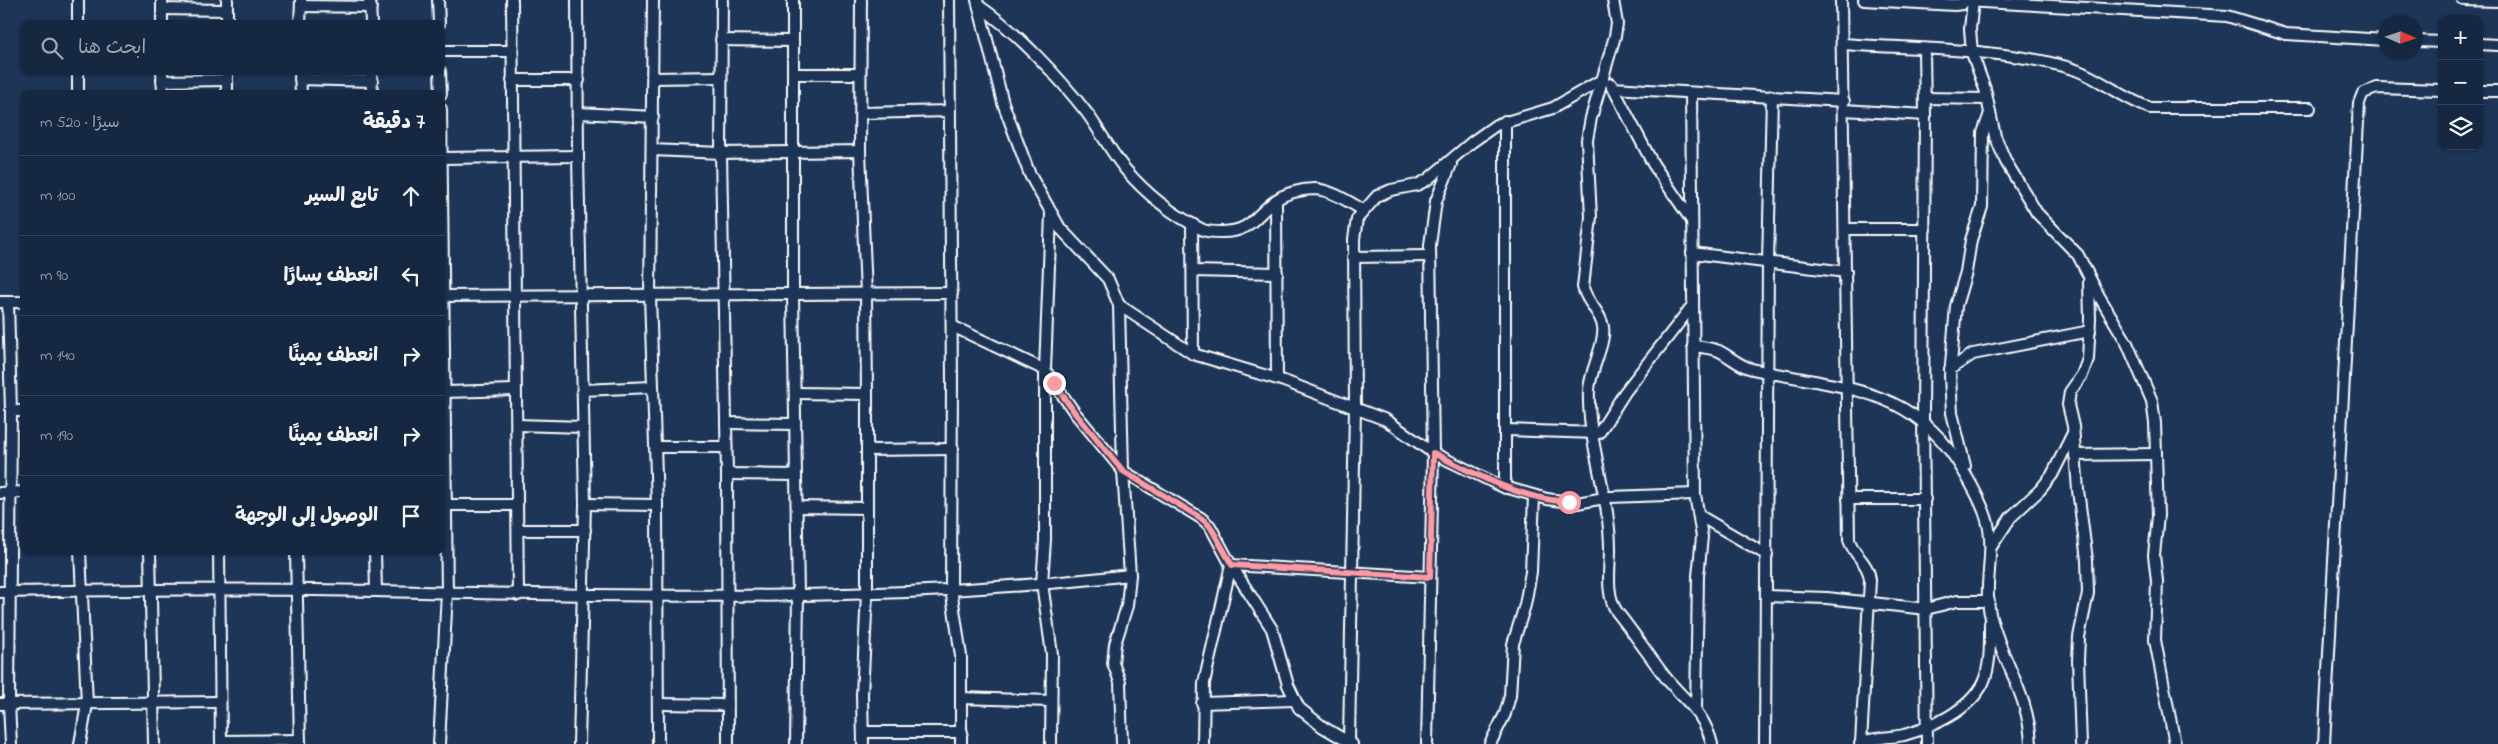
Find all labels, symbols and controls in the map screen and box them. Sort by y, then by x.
north arrow [2378,15,2423,60]
map controls [2438,15,2483,150]
button: + [2438,15,2483,60]
search box [20,20,445,75]
icon: search [38,34,66,62]
text: ابحث هنا [78,35,146,62]
button: − [2438,60,2483,105]
button: layers [2438,105,2483,150]
text: 7 دقيقة [363,108,425,138]
text: سيرًا · 520 m [40,111,120,135]
icon: ahead [397,182,425,210]
text: تابع السير [306,183,378,210]
text: 100 m [40,184,75,208]
icon: left [397,262,425,290]
text: انعطف يسارًا [283,263,378,290]
text: 90 m [40,264,68,288]
icon: right [397,342,425,370]
text: انعطف يمينًا [288,343,378,370]
text: 140 m [40,344,75,368]
route end [1043,372,1066,395]
icon: right [397,422,425,450]
text: انعطف يمينًا [288,423,378,450]
text: 190 m [40,424,73,448]
route start [1558,491,1581,514]
icon: arrive [397,502,425,530]
text: الوصول إلى الوجهة [235,503,378,530]

